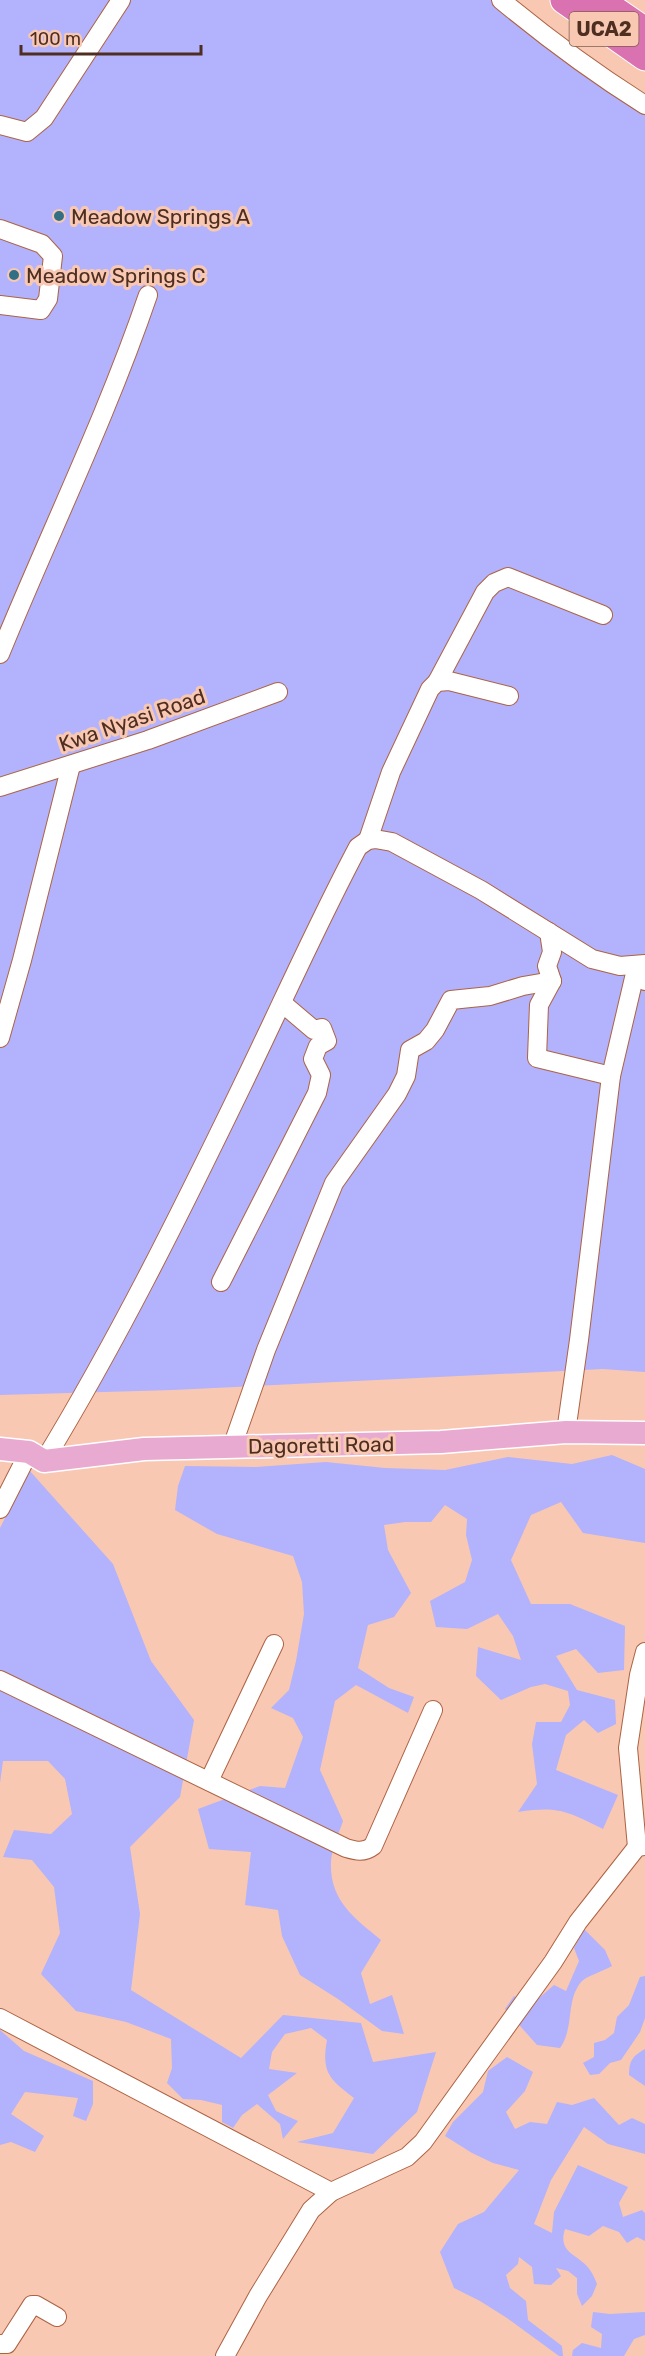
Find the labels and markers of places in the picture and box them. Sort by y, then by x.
place label: Meadow Springs A [71,204,250,229]
marker: Meadow Springs A [52,209,66,223]
place label: Meadow Springs C [26,263,206,288]
marker: Meadow Springs C [7,268,21,282]

